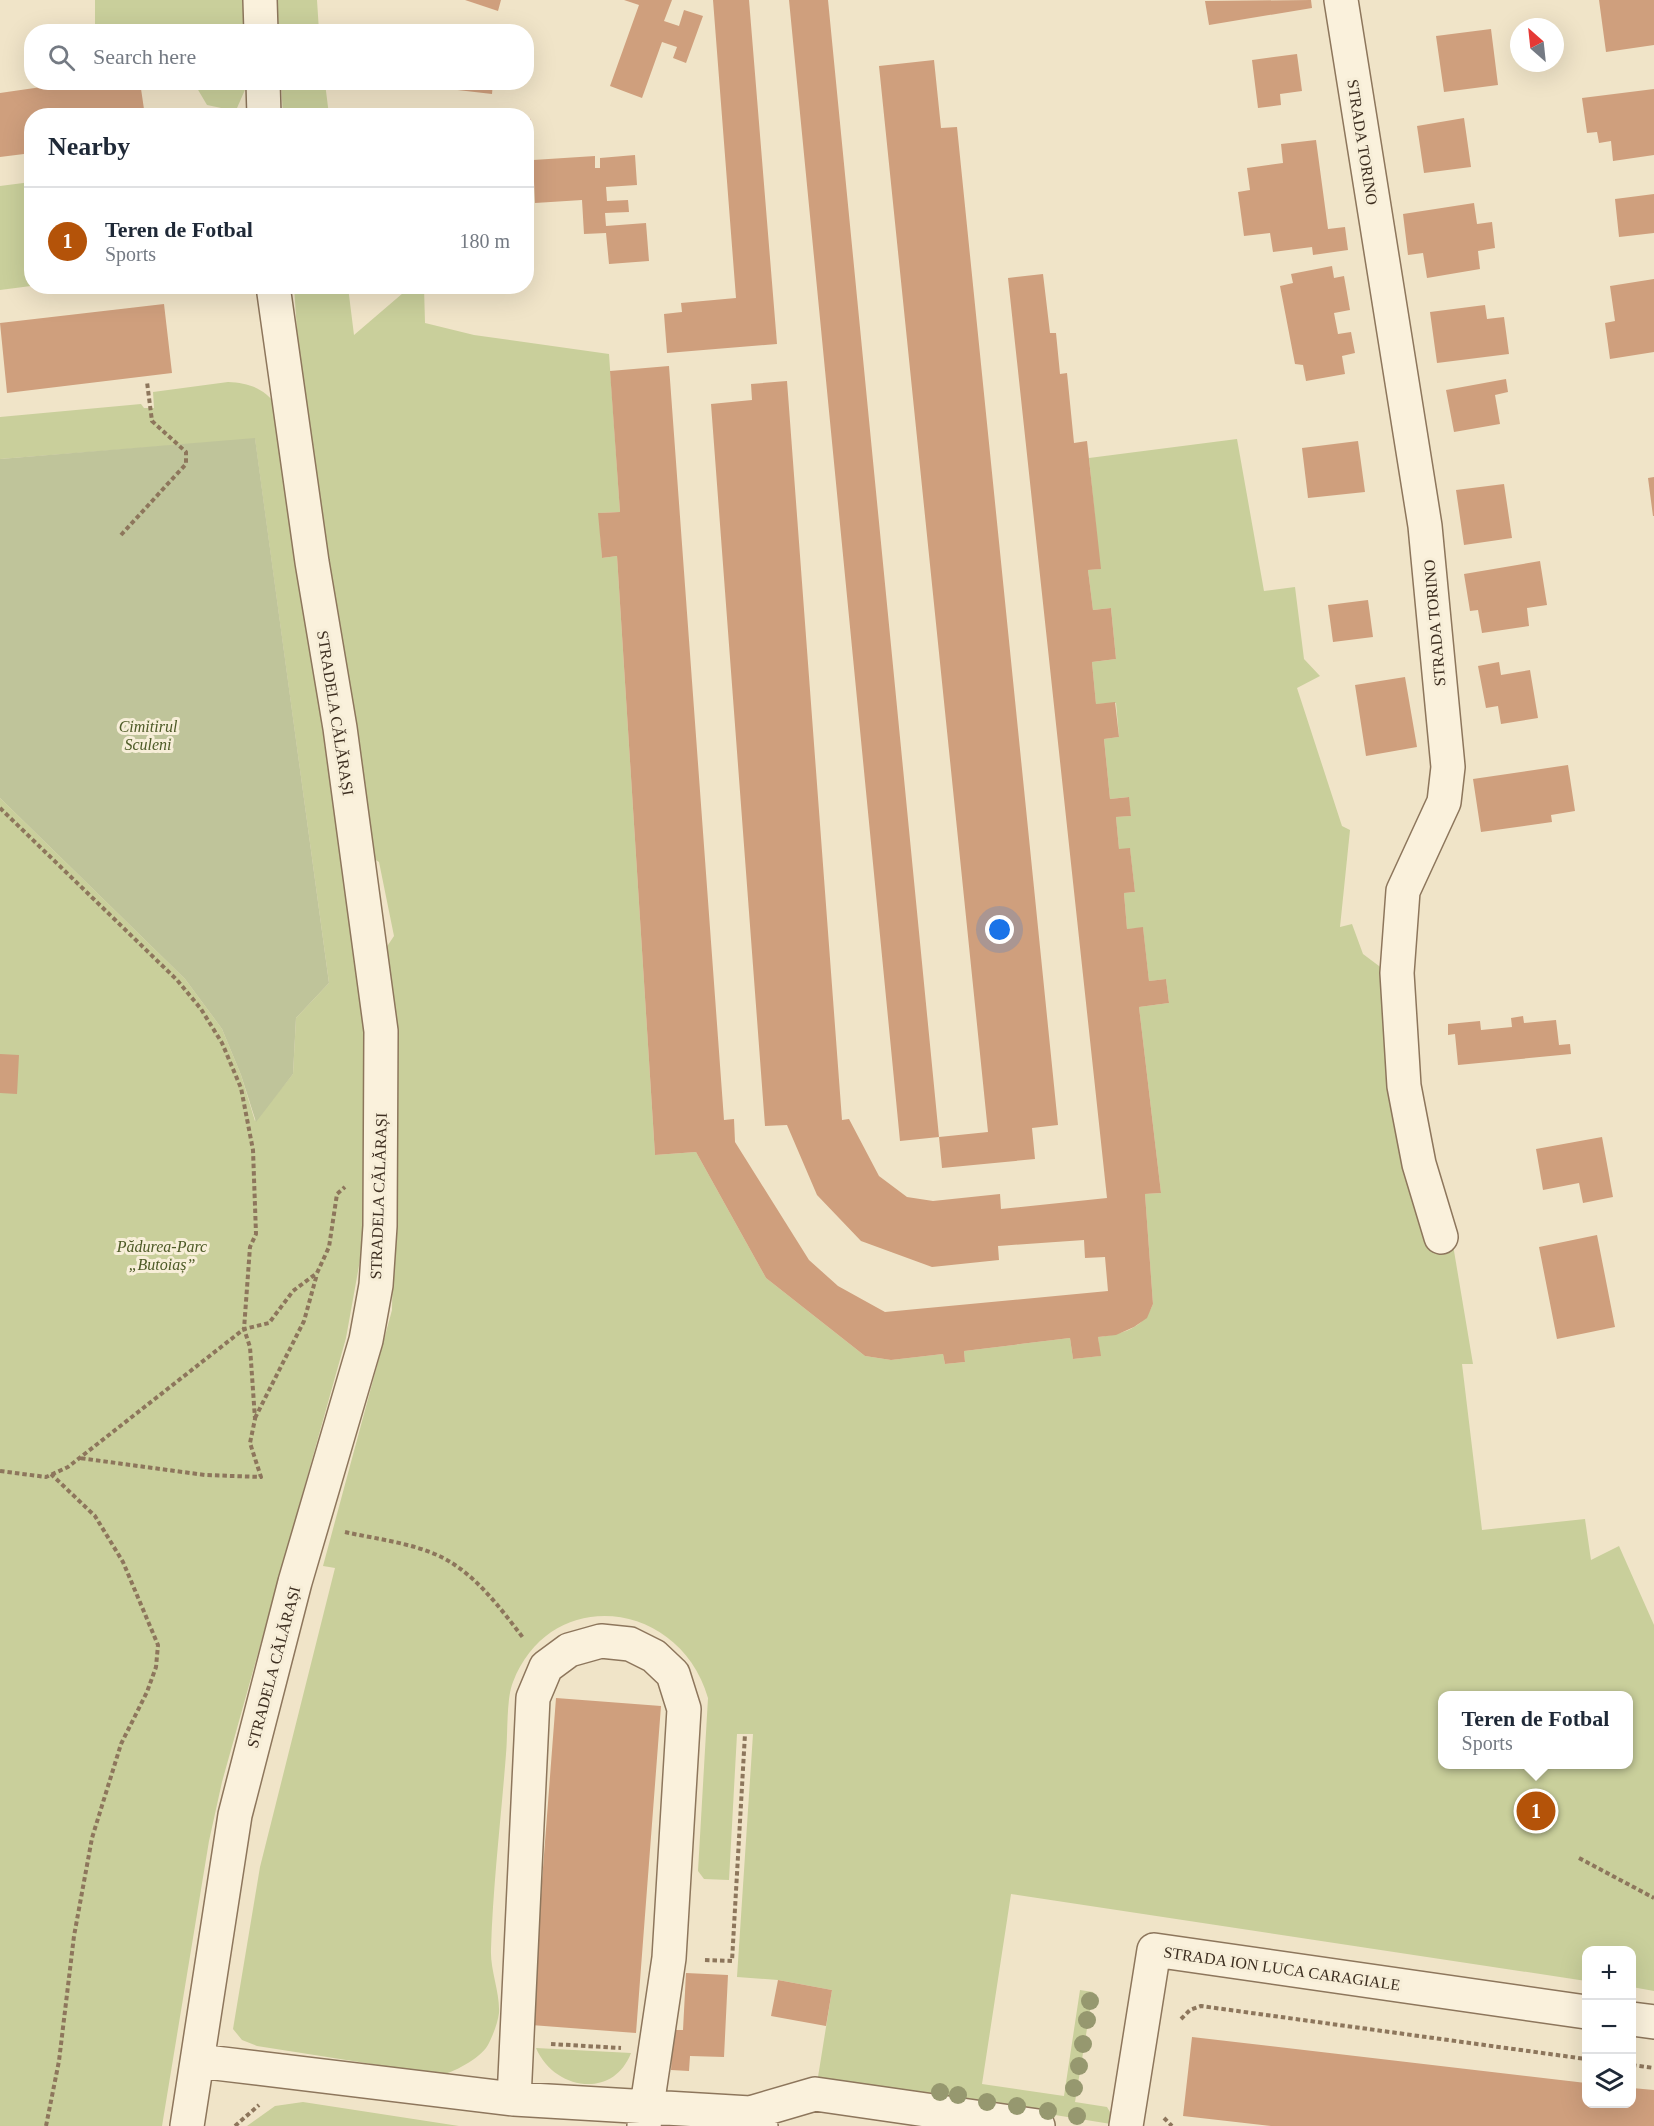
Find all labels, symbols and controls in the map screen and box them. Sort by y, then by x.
north arrow [1510,18,1564,72]
search box [24,24,534,90]
icon: search [45,41,78,74]
text: Search here [93,44,196,69]
street label: STRADA TORINO [1344,78,1381,206]
text: Nearby [48,132,130,161]
text: Teren de Fotbal [105,217,253,242]
text: 1 [63,230,73,252]
text: 180 m [459,230,510,252]
text: Sports [105,243,156,265]
street label: STRADA TORINO [1420,559,1448,687]
street label: STRADELA CĂLĂRAȘI [313,629,358,797]
park label: Cimitirul Sculeni [119,718,178,753]
your location [985,915,1014,944]
street label: STRADELA CĂLĂRAȘI [366,1112,391,1280]
park label: Pădurea-Parc „Butoiaș” [116,1238,207,1274]
street label: STRADELA CĂLĂRAȘI [243,1584,304,1750]
popup [1438,1691,1633,1769]
text: Teren de Fotbal [1462,1706,1609,1731]
text: Sports [1462,1732,1513,1754]
pin: 1 [1516,1788,1556,1834]
street label: STRADA ION LUCA CARAGIALE [1163,1943,1401,1994]
map controls [1582,1946,1636,2108]
button: + [1582,1946,1636,2000]
button: − [1582,2000,1636,2054]
button: layers [1582,2054,1636,2108]

